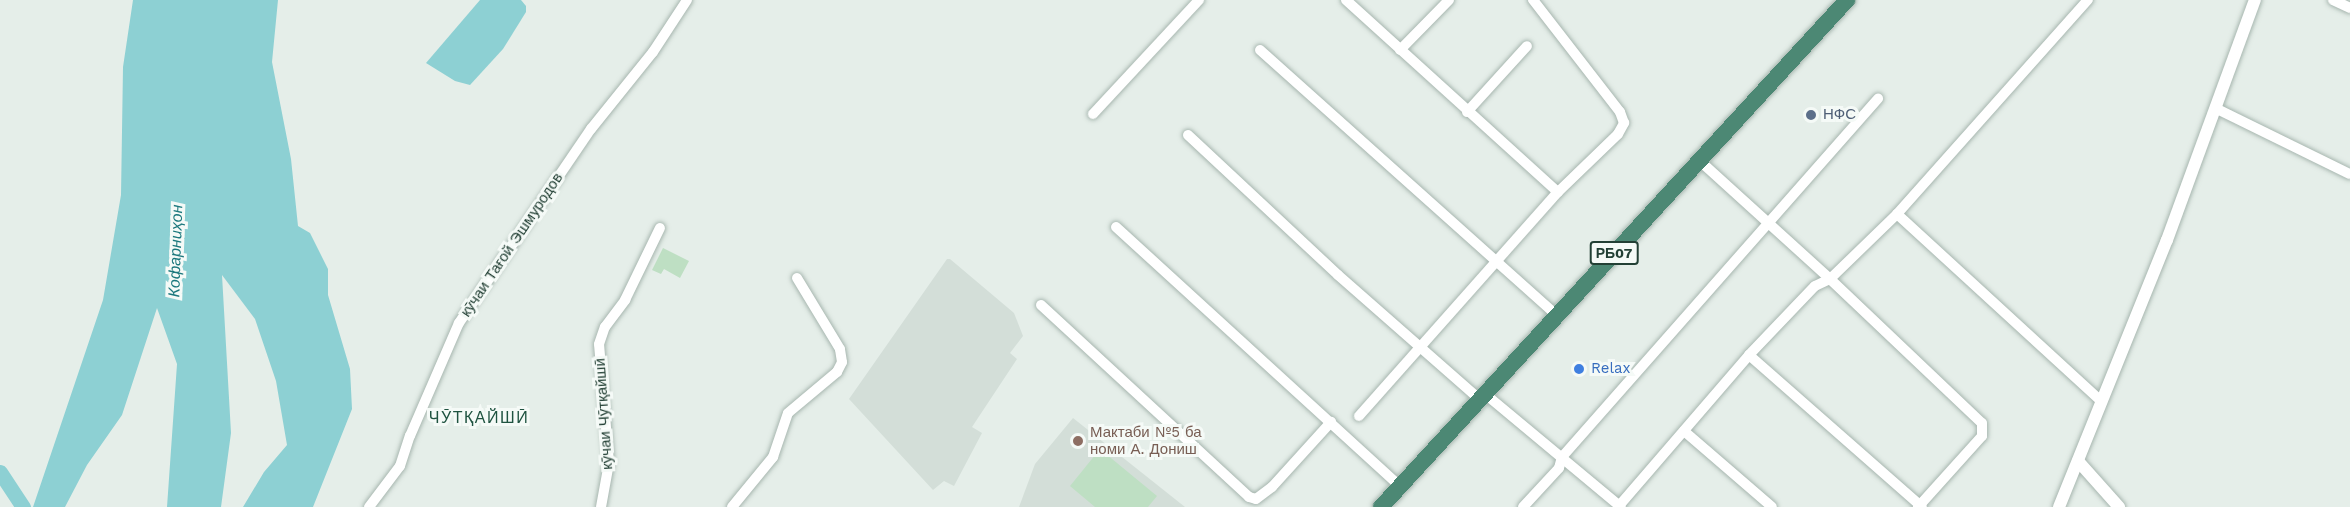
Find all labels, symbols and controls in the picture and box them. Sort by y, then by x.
place label: НФС [1823,106,1856,124]
marker: НФС [1804,108,1818,122]
street label: кӯчаи Тағой Эшмуродов [457,170,567,320]
water label: Кофарниҳон [165,204,187,298]
road number: РБ07 [1588,242,1640,264]
street label: кӯчаи Чӯтқайшӣ [591,358,617,470]
place label: Relax [1591,360,1630,378]
marker: Relax [1572,362,1586,376]
district label: ЧӮТҚАЙШӢ [429,408,529,428]
place label: Мактаби №5 ба номи А. Дониш [1090,423,1202,458]
marker: Мактаби №5 ба номи А. Дониш [1071,434,1085,448]

